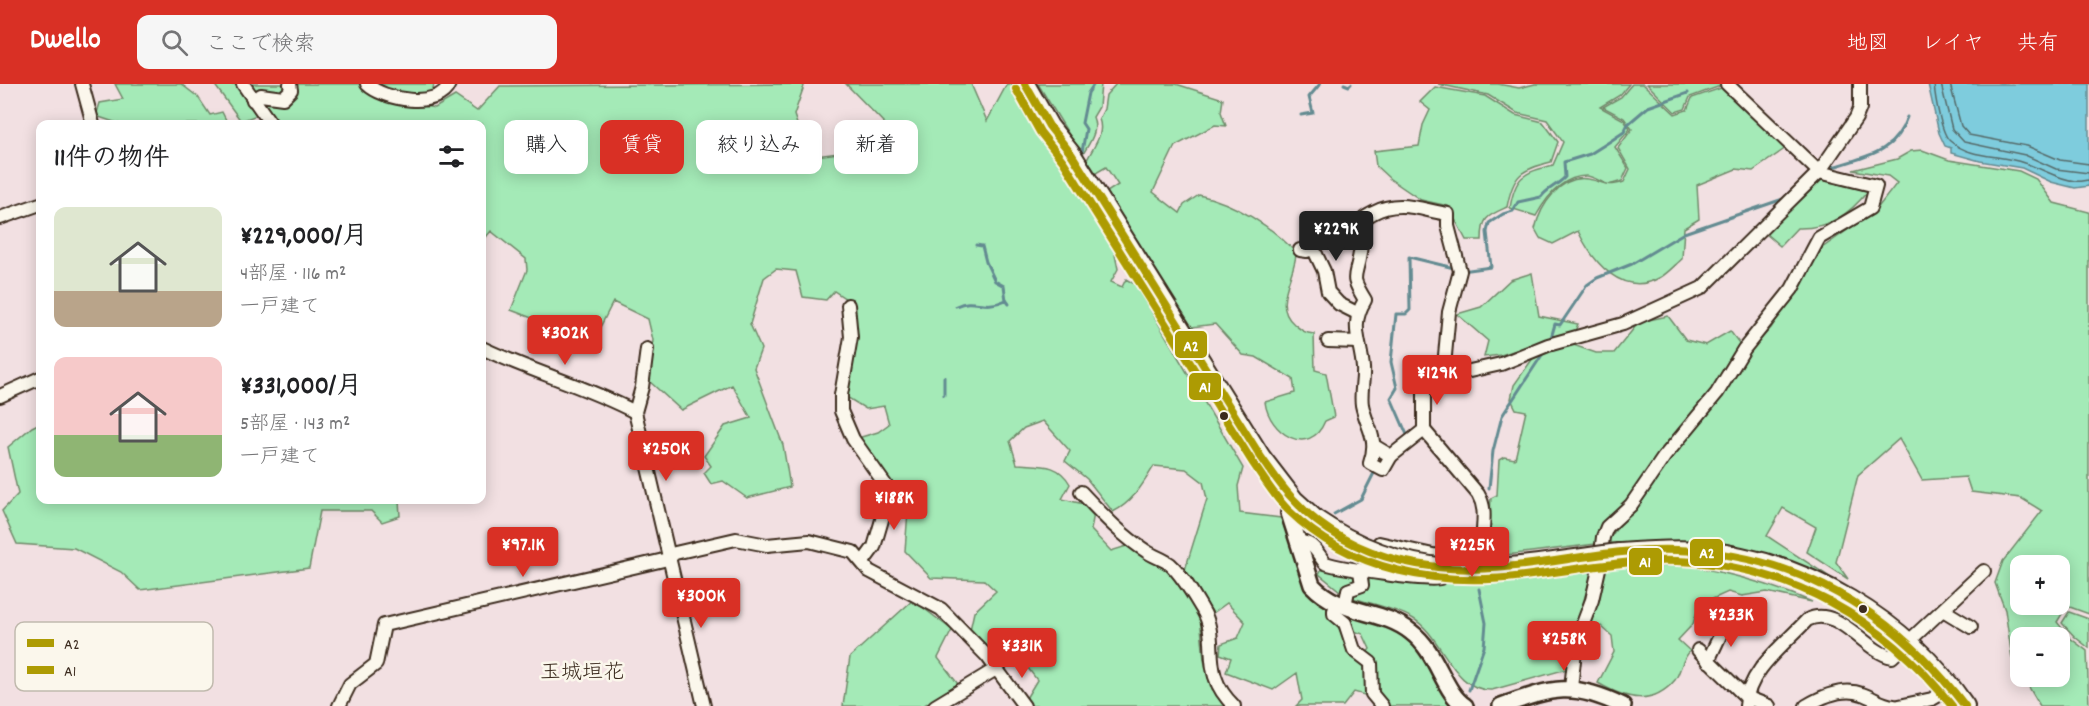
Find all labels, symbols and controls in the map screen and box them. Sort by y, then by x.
search box [137,15,557,69]
text: Dwello [30,22,101,62]
icon: search [158,26,191,59]
text: ここで検索 [206,30,316,61]
text: 地図 [1847,30,1889,60]
text: レイヤ [1922,30,1984,60]
text: 共有 [2017,30,2059,60]
chip: 購入 [504,120,588,174]
chip: 賃貸 [600,120,684,174]
chip: 絞り込み [696,120,822,174]
chip: 新着 [834,120,918,174]
icon: filters [435,140,468,173]
text: 11件の物件 [54,141,169,178]
pin: ¥229K [1294,211,1378,262]
text: ¥229K [1313,216,1359,244]
text: ¥229,000/月 [240,219,368,256]
icon: home [102,231,174,303]
text: 4部屋 · 116 m² [240,261,346,289]
text: 一戸建て [240,294,320,322]
pin: ¥302K [523,315,607,366]
text: ¥302K [541,320,589,348]
line badge: A2 [1174,330,1208,359]
text: A2 [1183,336,1199,359]
pin: ¥129K [1395,355,1479,406]
text: ¥129K [1416,360,1458,388]
text: ¥331,000/月 [240,369,362,406]
line badge: A1 [1188,372,1222,401]
text: A1 [1199,377,1211,400]
icon: home [102,381,174,453]
unlabelled marker [1218,410,1230,422]
text: 5部屋 · 143 m² [240,411,350,439]
pin: ¥250K [624,431,708,482]
text: ¥250K [642,436,690,464]
text: 一戸建て [240,444,320,472]
pin: ¥188K [852,480,936,531]
text: ¥188K [874,485,914,513]
pin: ¥97.1K [474,527,572,578]
pin: ¥225K [1430,527,1514,578]
text: ¥97.1K [501,532,545,560]
text: ¥225K [1449,532,1495,560]
line badge: A2 [1689,538,1724,567]
text: A2 [1699,543,1715,566]
line badge: A1 [1628,547,1663,576]
text: A1 [1639,552,1651,575]
map controls [2010,555,2070,687]
button: + [2010,555,2070,615]
pin: ¥300K [659,578,743,629]
text: ¥300K [676,583,726,611]
pin: ¥233K [1689,597,1773,648]
text: ¥233K [1708,602,1754,630]
unlabelled marker [1857,603,1869,615]
pin: ¥258K [1522,621,1606,672]
legend [15,622,213,691]
text: ¥258K [1542,626,1586,654]
button: − [2010,627,2070,687]
pin: ¥331K [980,628,1064,679]
text: ¥331K [1001,633,1043,661]
text: A2 [64,634,80,657]
district label: 玉城垣花 [540,659,624,689]
text: A1 [64,661,76,684]

